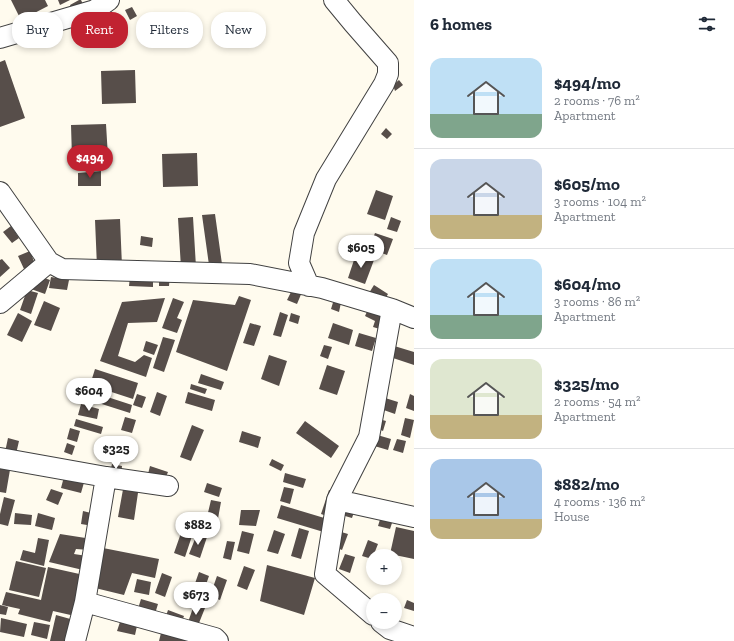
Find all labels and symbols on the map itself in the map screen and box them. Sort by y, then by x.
pin: $494 [66,145,114,179]
pin: $605 [337,235,385,269]
pin: $604 [65,378,113,412]
pin: $325 [92,436,140,470]
pin: $882 [174,512,222,546]
pin: $673 [172,582,220,616]

